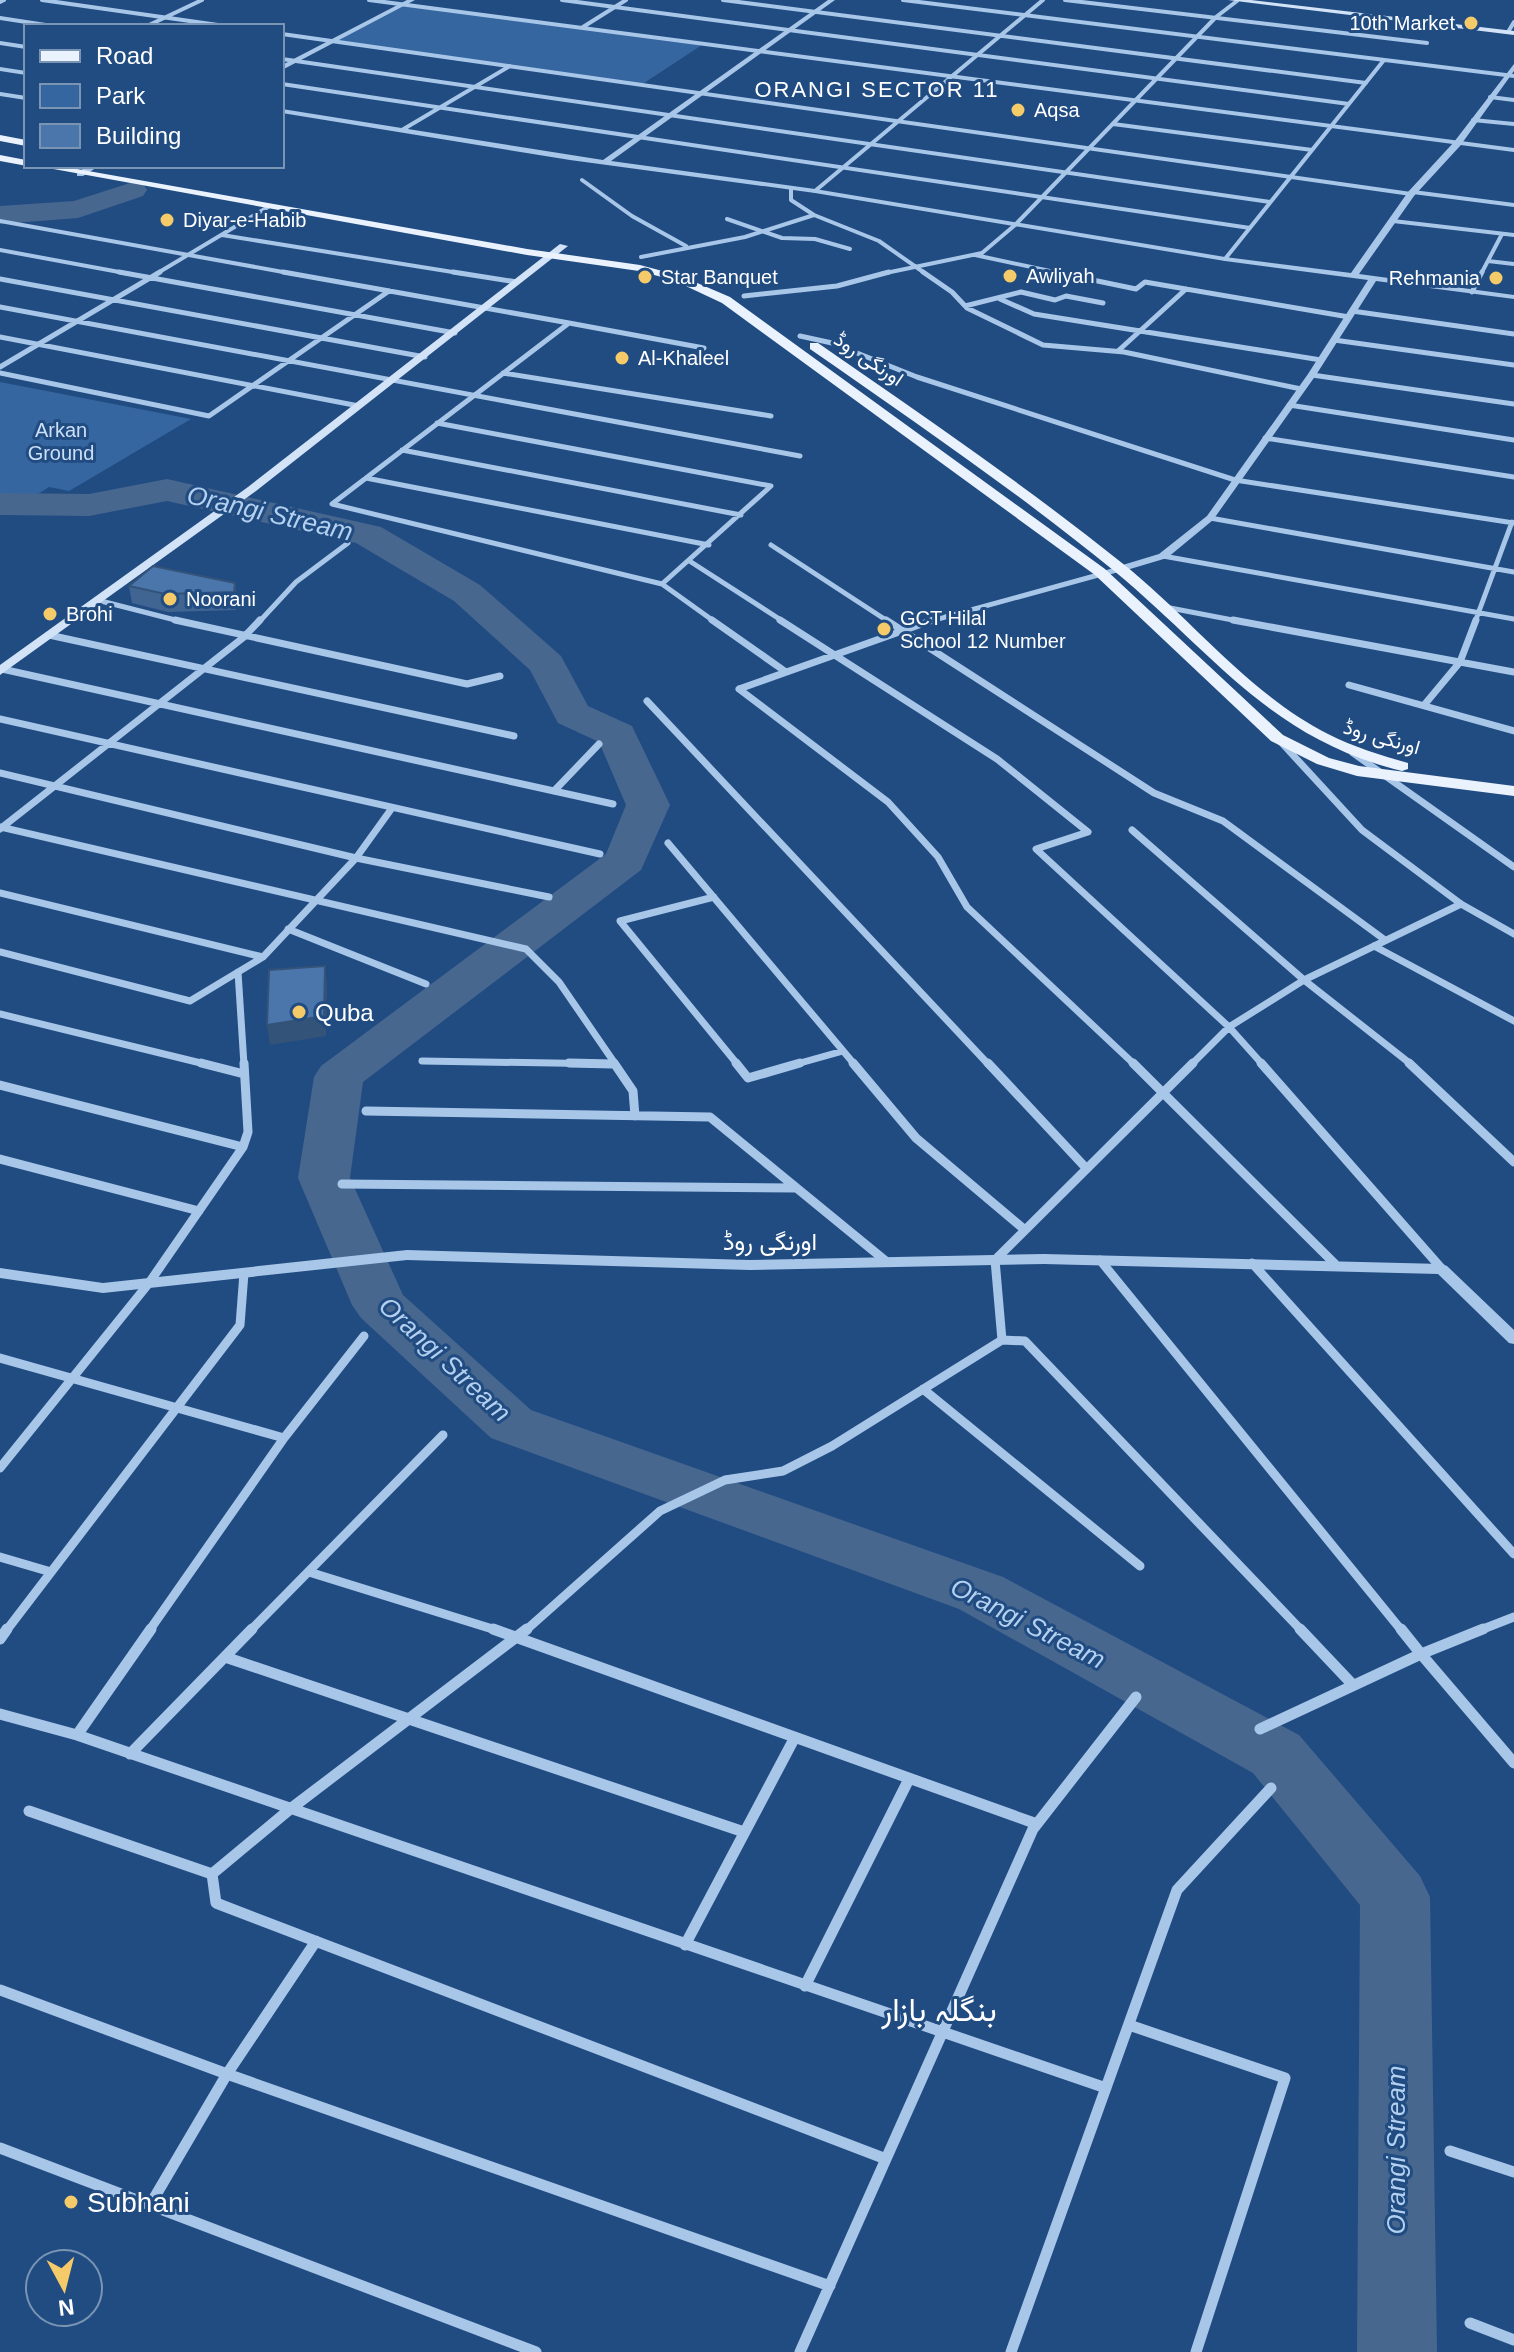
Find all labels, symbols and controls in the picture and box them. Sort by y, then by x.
place label: 10th Market [1349,12,1455,34]
marker: 10th Market [1462,14,1480,32]
legend [24,24,284,168]
text: Road [96,42,153,69]
district label: ORANGI SECTOR 11 [754,77,1000,102]
text: Park [96,82,146,109]
place label: Aqsa [1034,99,1080,121]
marker: Aqsa [1009,101,1027,119]
text: Building [96,122,181,149]
place label: Diyar-e-Habib [183,209,306,231]
marker: Diyar-e-Habib [158,211,176,229]
place label: Awliyah [1026,265,1095,287]
place label: Star Banquet [661,266,778,288]
marker: Awliyah [1001,267,1019,285]
place label: Rehmania [1389,267,1481,289]
marker: Star Banquet [636,268,654,286]
marker: Rehmania [1487,269,1505,287]
street label: اورنگی روڈ [829,328,908,392]
place label: Al-Khaleel [638,347,729,369]
marker: Al-Khaleel [613,349,631,367]
park label: Arkan Ground [28,419,94,464]
water label: Orangi Stream [184,479,356,547]
place label: Noorani [186,588,256,610]
marker: Noorani [161,590,179,608]
place label: Brohi [66,603,113,625]
marker: Brohi [41,605,59,623]
place label: GCT Hilal School 12 Number [900,607,1066,652]
marker: GCT Hilal School 12 Number [875,620,893,638]
street label: اورنگی روڈ [1341,716,1423,760]
place label: Quba [315,999,374,1026]
marker: Quba [290,1003,308,1021]
street label: اورنگی روڈ [723,1228,817,1257]
water label: Orangi Stream [373,1290,517,1428]
water label: Orangi Stream [946,1571,1110,1675]
district label: بنگلہ بازار [880,1992,997,2030]
water label: Orangi Stream [1381,2065,1411,2235]
place label: Subhani [87,2187,190,2218]
marker: Subhani [62,2193,80,2211]
north arrow [24,2248,104,2328]
text: N [57,2294,76,2321]

